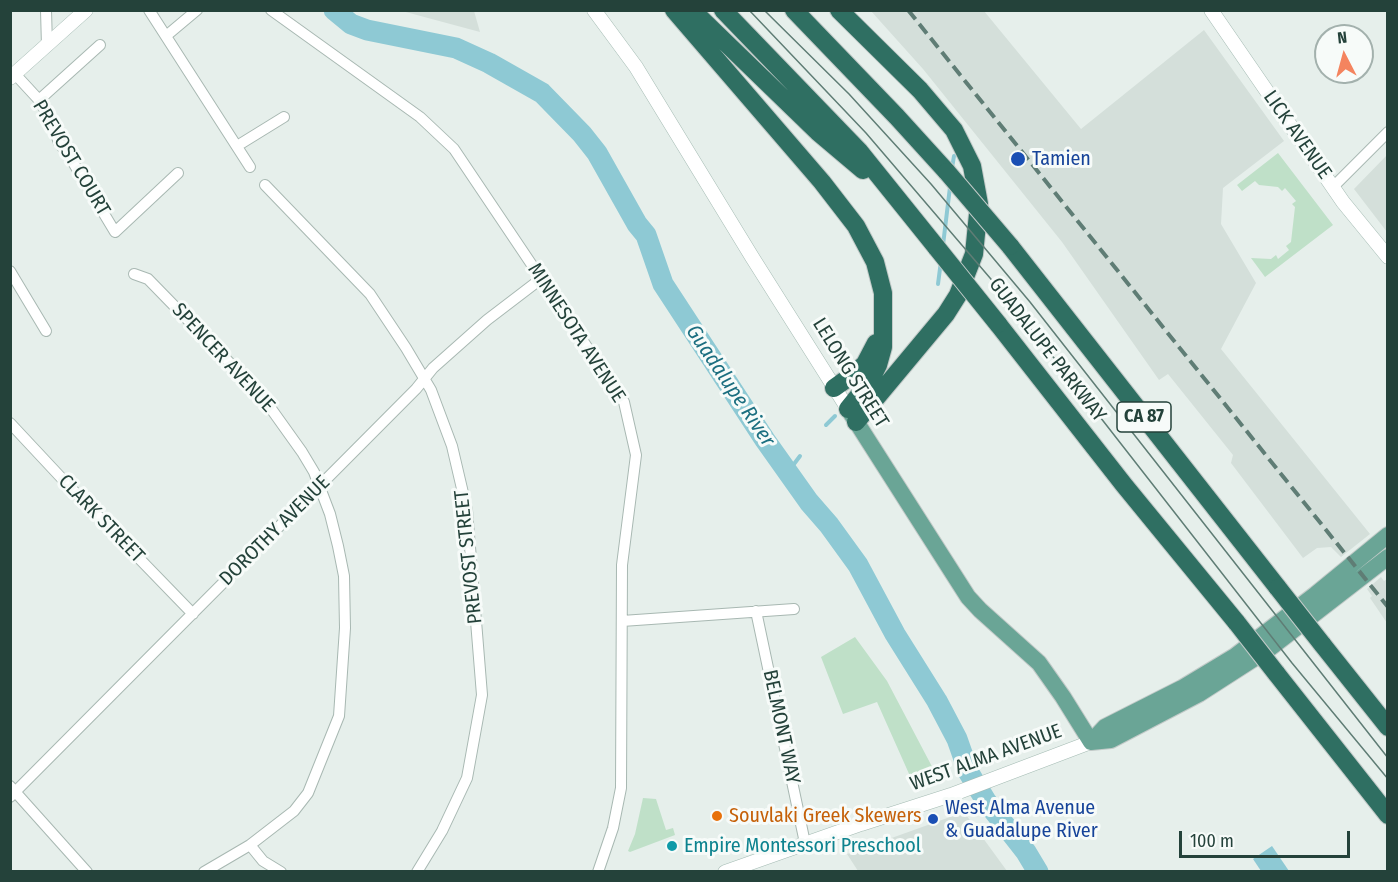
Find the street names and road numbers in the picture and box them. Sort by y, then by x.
street label: LICK AVENUE [1258,86,1336,184]
street label: PREVOST COURT [27,96,115,220]
street label: MINNESOTA AVENUE [522,259,630,407]
street label: GUADALUPE PARKWAY [983,273,1111,427]
street label: SPENCER AVENUE [166,299,280,417]
street label: LELONG STREET [807,314,893,432]
road number: CA 87 [1117,402,1171,432]
street label: CLARK STREET [53,470,149,568]
street label: DOROTHY AVENUE [215,471,335,591]
street label: PREVOST STREET [450,489,488,625]
street label: BELMONT WAY [757,668,805,786]
street label: WEST ALMA AVENUE [907,719,1065,797]

